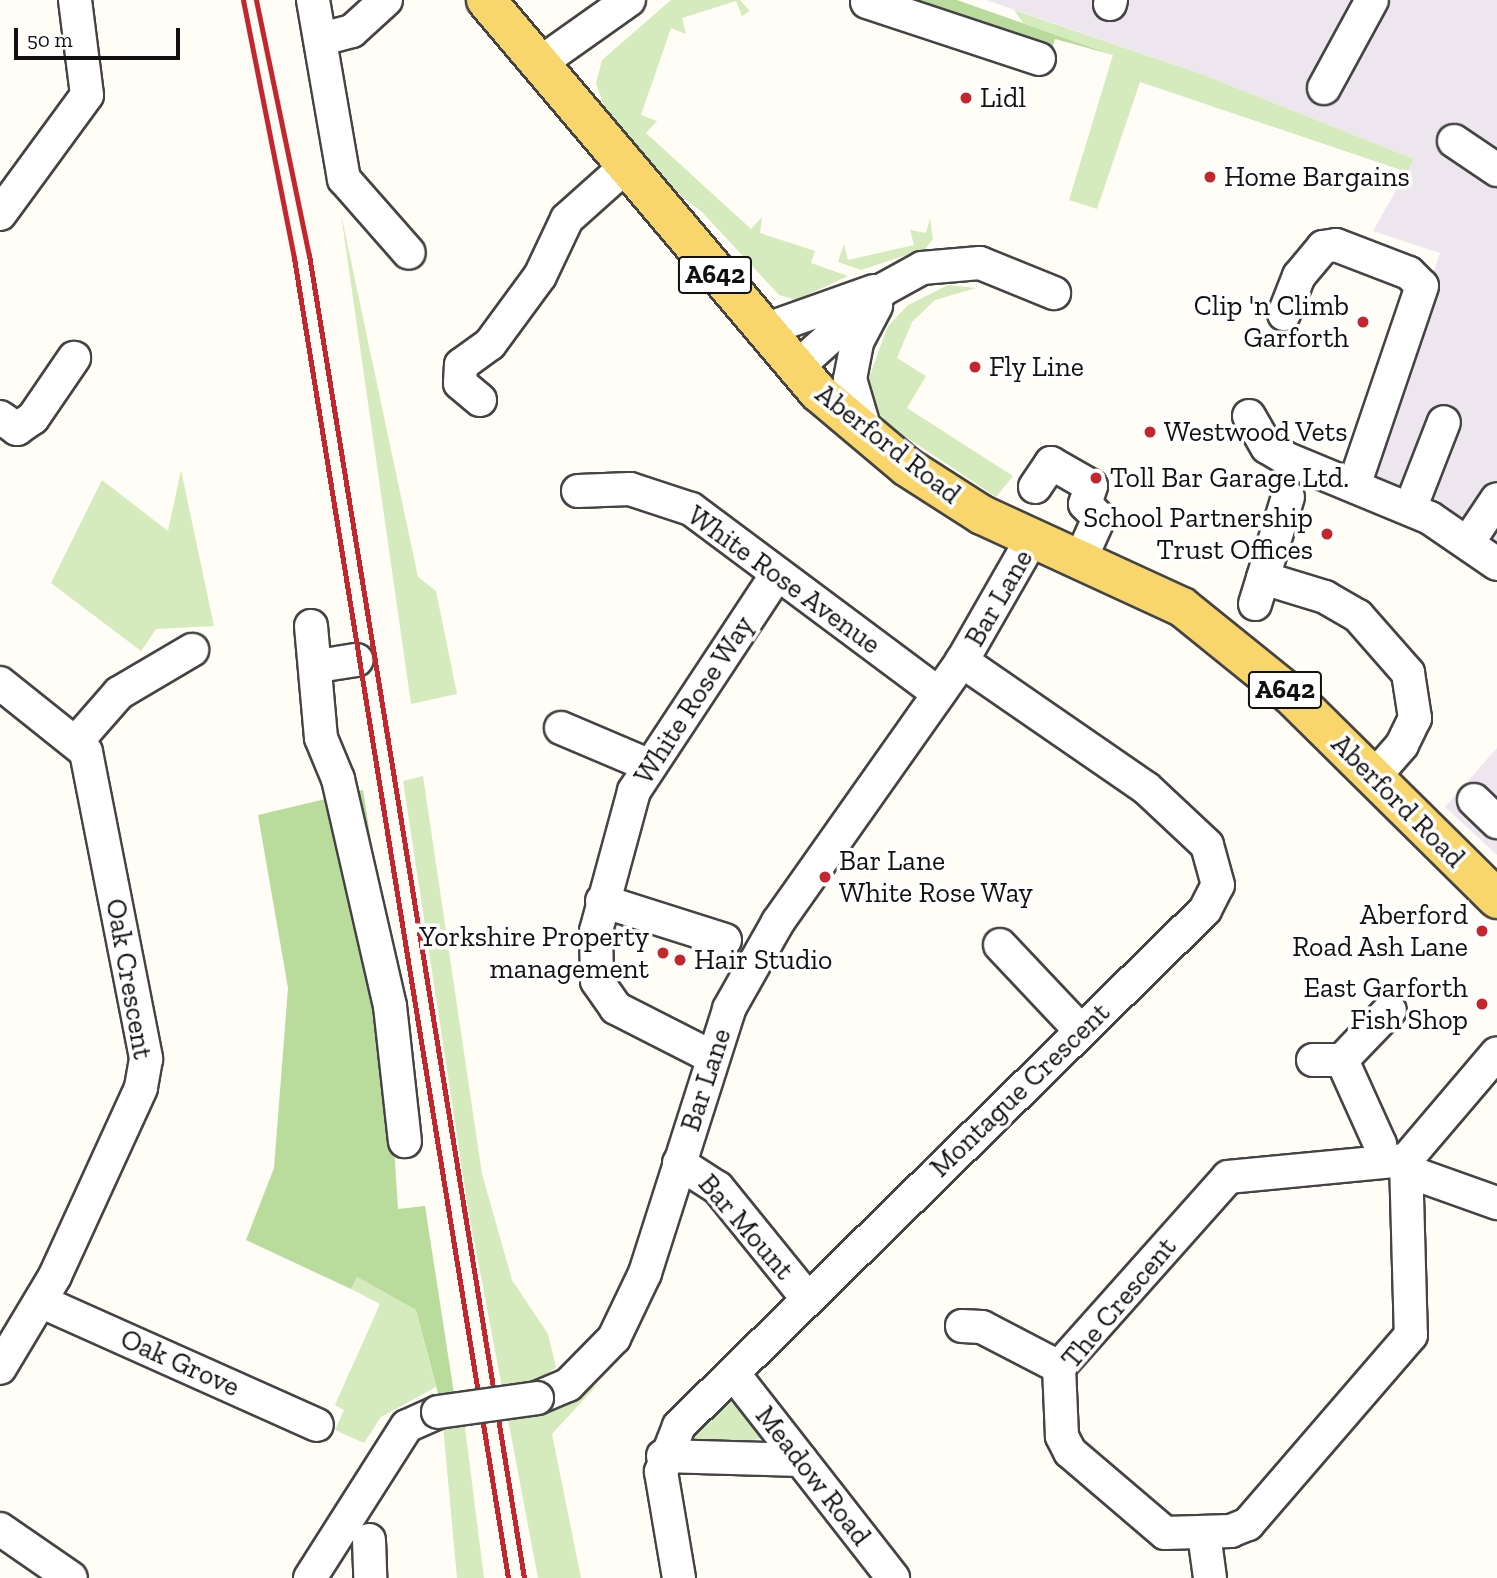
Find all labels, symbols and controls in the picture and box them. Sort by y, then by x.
scale bar [18,14,184,58]
text: 50 m [27,27,73,52]
place label: Lidl [980,81,1026,115]
marker: Lidl [958,90,974,106]
place label: Home Bargains [1224,160,1410,194]
marker: Home Bargains [1202,169,1218,185]
road number: A642 [676,252,754,298]
place label: Clip 'n Climb Garforth [1194,289,1349,355]
marker: Clip 'n Climb Garforth [1355,314,1371,330]
place label: Fly Line [989,350,1085,384]
marker: Fly Line [967,359,983,375]
street label: Aberford Road [809,377,967,511]
place label: Westwood Vets [1164,415,1348,449]
marker: Westwood Vets [1142,424,1158,440]
place label: Toll Bar Garage Ltd. [1110,461,1350,495]
marker: Toll Bar Garage Ltd. [1088,470,1104,486]
street label: White Rose Avenue [681,498,887,662]
place label: School Partnership Trust Offices [1083,501,1313,567]
marker: School Partnership Trust Offices [1319,526,1335,542]
street label: Bar Lane [958,543,1040,653]
street label: White Rose Way [627,609,761,791]
road number: A642 [1246,668,1324,712]
street label: Aberford Road [1324,727,1472,875]
place label: Bar Lane White Rose Way [839,844,1034,910]
marker: Bar Lane White Rose Way [817,869,833,885]
street label: Oak Crescent [98,896,160,1062]
place label: Aberford Road Ash Lane [1291,898,1468,964]
place label: Yorkshire Property management [419,920,649,986]
marker: Aberford Road Ash Lane [1474,923,1490,939]
place label: Hair Studio [694,943,833,977]
marker: Yorkshire Property management [655,945,671,961]
marker: Hair Studio [672,952,688,968]
place label: East Garforth Fish Shop [1303,971,1468,1037]
street label: Montague Crescent [923,996,1117,1184]
marker: East Garforth Fish Shop [1474,996,1490,1012]
street label: Bar Lane [674,1024,738,1136]
street label: Bar Mount [691,1167,801,1287]
street label: The Crescent [1055,1231,1183,1375]
street label: Oak Grove [115,1322,245,1404]
street label: Meadow Road [748,1399,878,1553]

